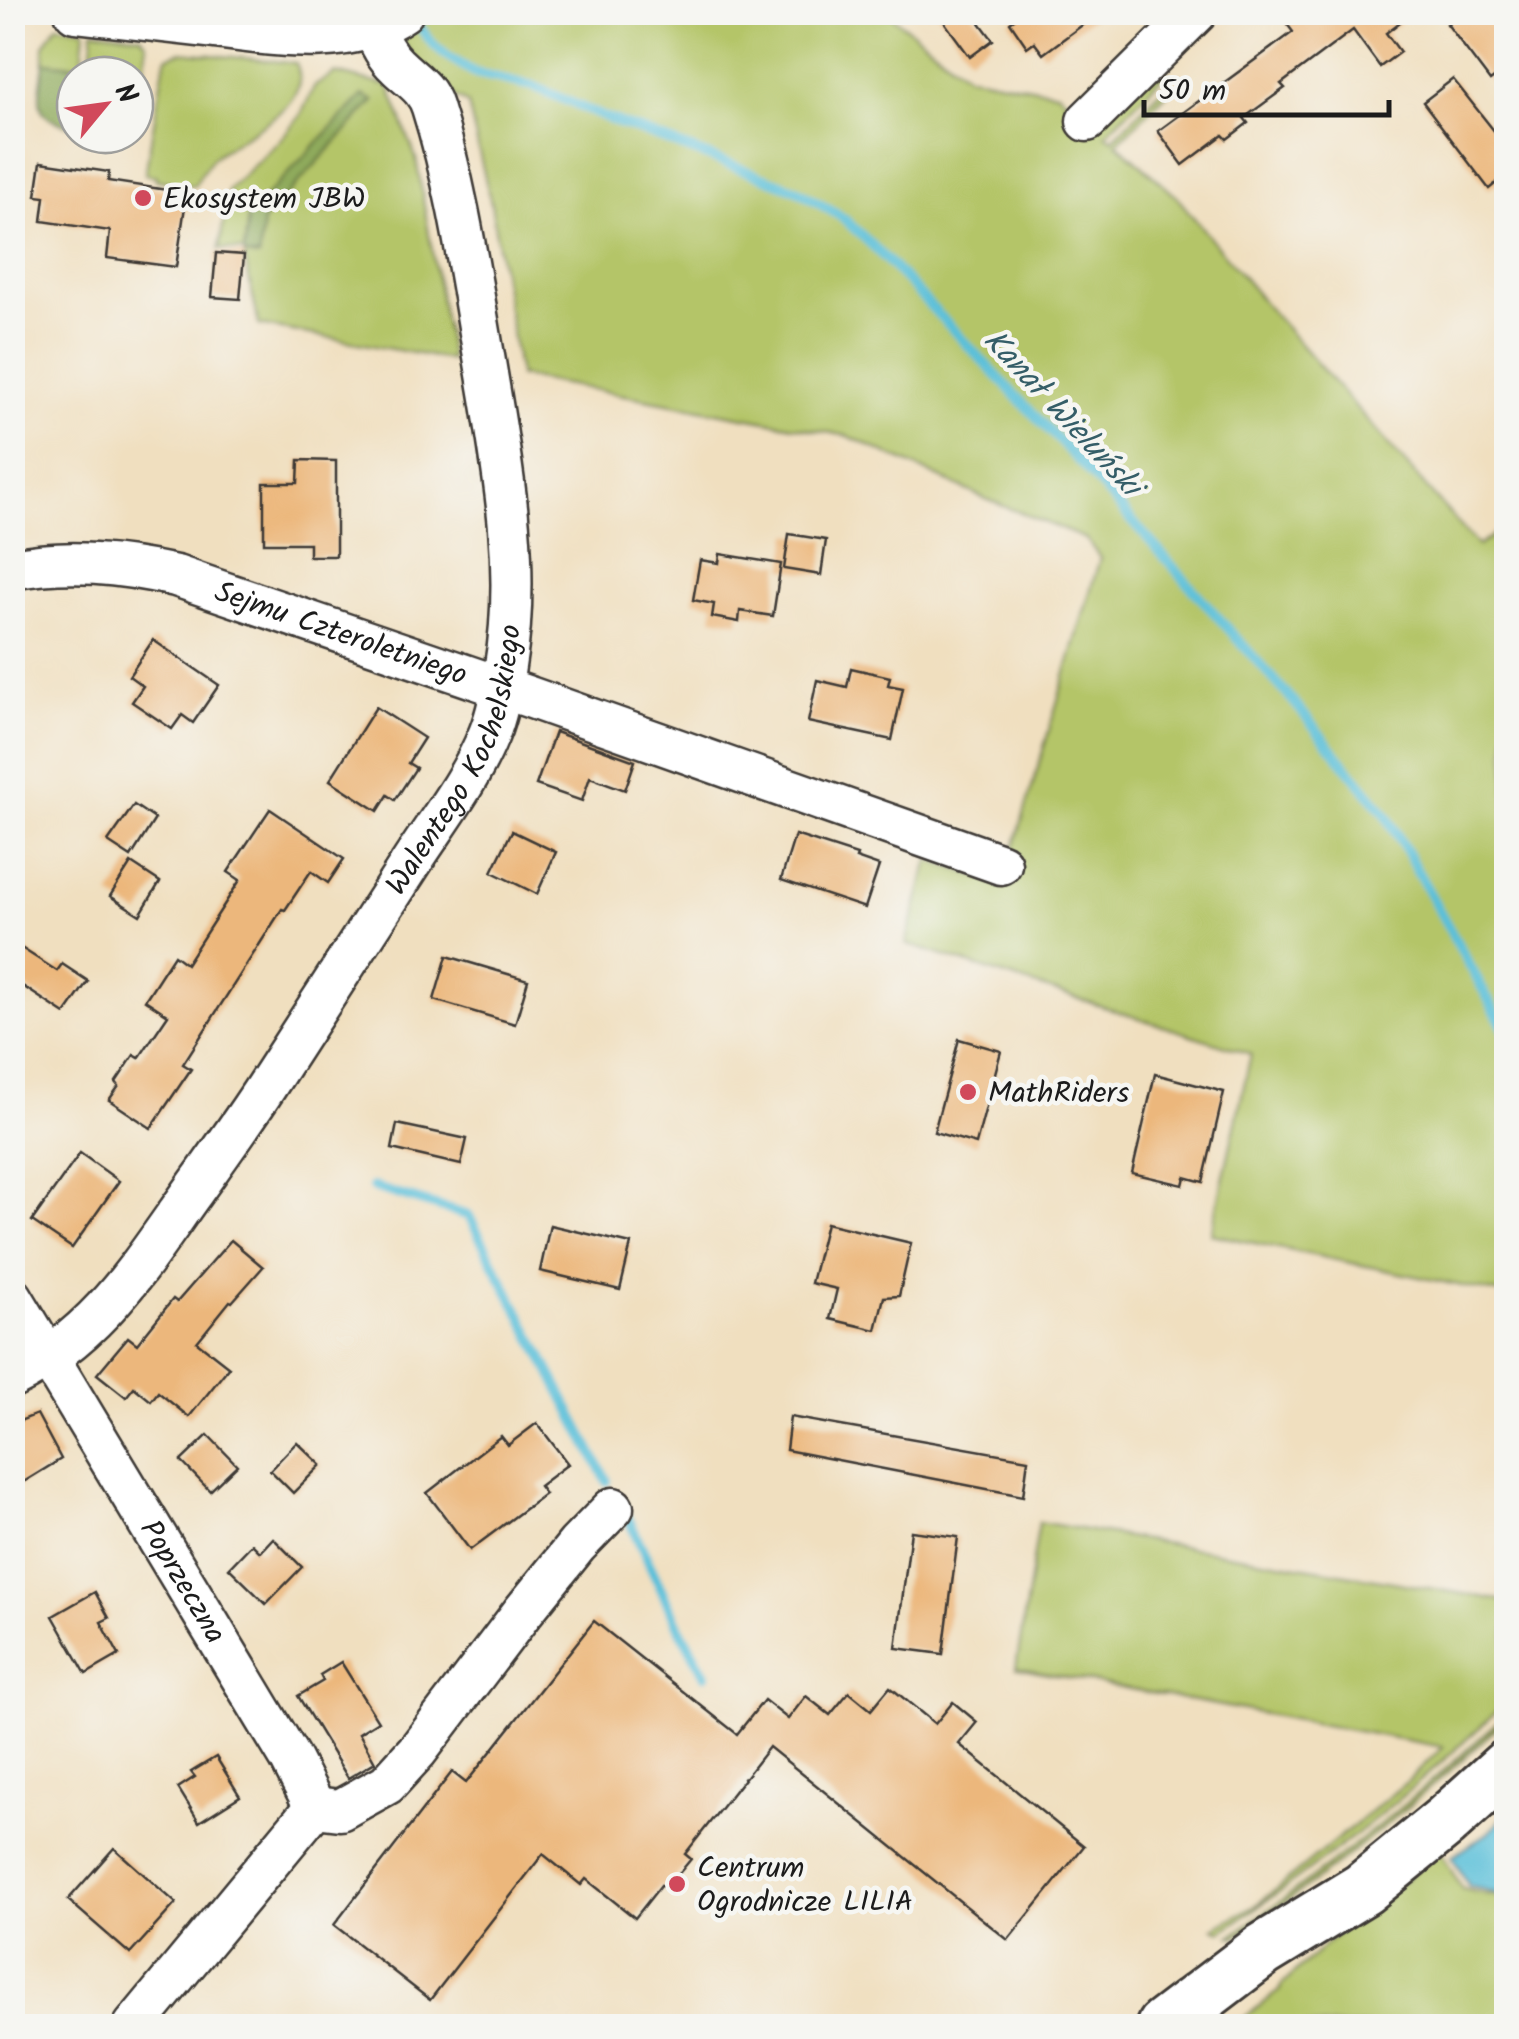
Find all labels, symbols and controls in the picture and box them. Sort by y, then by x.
north arrow [55,55,155,155]
scale bar [1144,55,1389,117]
text: 50 m [1159,68,1226,116]
text: N [101,75,149,113]
place label: Ekosystem JBW [163,176,365,224]
marker: Ekosystem JBW [132,187,154,209]
water label: Kanał Wieluński [970,318,1157,514]
street label: Sejmu Czteroletniego [208,569,473,700]
street label: Walentego Kochelskiego [374,623,536,905]
place label: MathRiders [988,1070,1129,1118]
marker: MathRiders [957,1081,979,1103]
street label: Poprzeczna [126,1511,238,1654]
place label: Centrum Ogrodnicze LILIA [697,1845,913,1927]
marker: Centrum Ogrodnicze LILIA [666,1873,688,1895]

